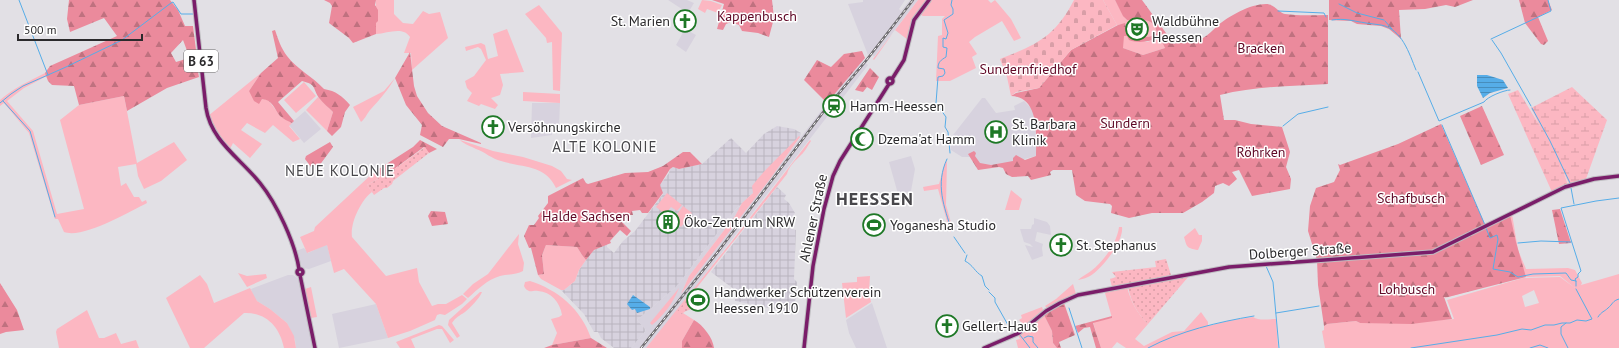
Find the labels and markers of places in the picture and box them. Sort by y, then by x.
church icon: St. Marien [672,8,698,34]
place label: St. Marien [611,12,670,30]
place label: Waldbühne Heessen [1152,12,1219,46]
theatre icon: Waldbühne Heessen [1124,16,1150,42]
station icon: Hamm-Heessen [821,93,847,119]
place label: Hamm-Heessen [850,97,944,115]
church icon: Versöhnungskirche [480,114,506,140]
place label: St. Barbara Klinik [1012,115,1076,149]
place label: Versöhnungskirche [507,118,621,136]
hospital icon: St. Barbara Klinik [983,119,1009,145]
mosque icon: Dzema'at Hamm [849,126,875,152]
place label: Dzema'at Hamm [878,130,975,148]
building icon: Öko-Zentrum NRW [655,209,681,235]
sports icon: Yoganesha Studio [861,212,887,238]
place label: Öko-Zentrum NRW [684,213,796,231]
place label: Yoganesha Studio [890,216,996,234]
church icon: St. Stephanus [1048,232,1074,258]
place label: St. Stephanus [1076,236,1157,254]
place label: Handwerker Schützenverein Heessen 1910 [714,283,881,317]
sports icon: Handwerker Schützenverein Heessen 1910 [685,287,711,313]
church icon: Gellert-Haus [934,313,960,339]
place label: Gellert-Haus [962,317,1037,335]

